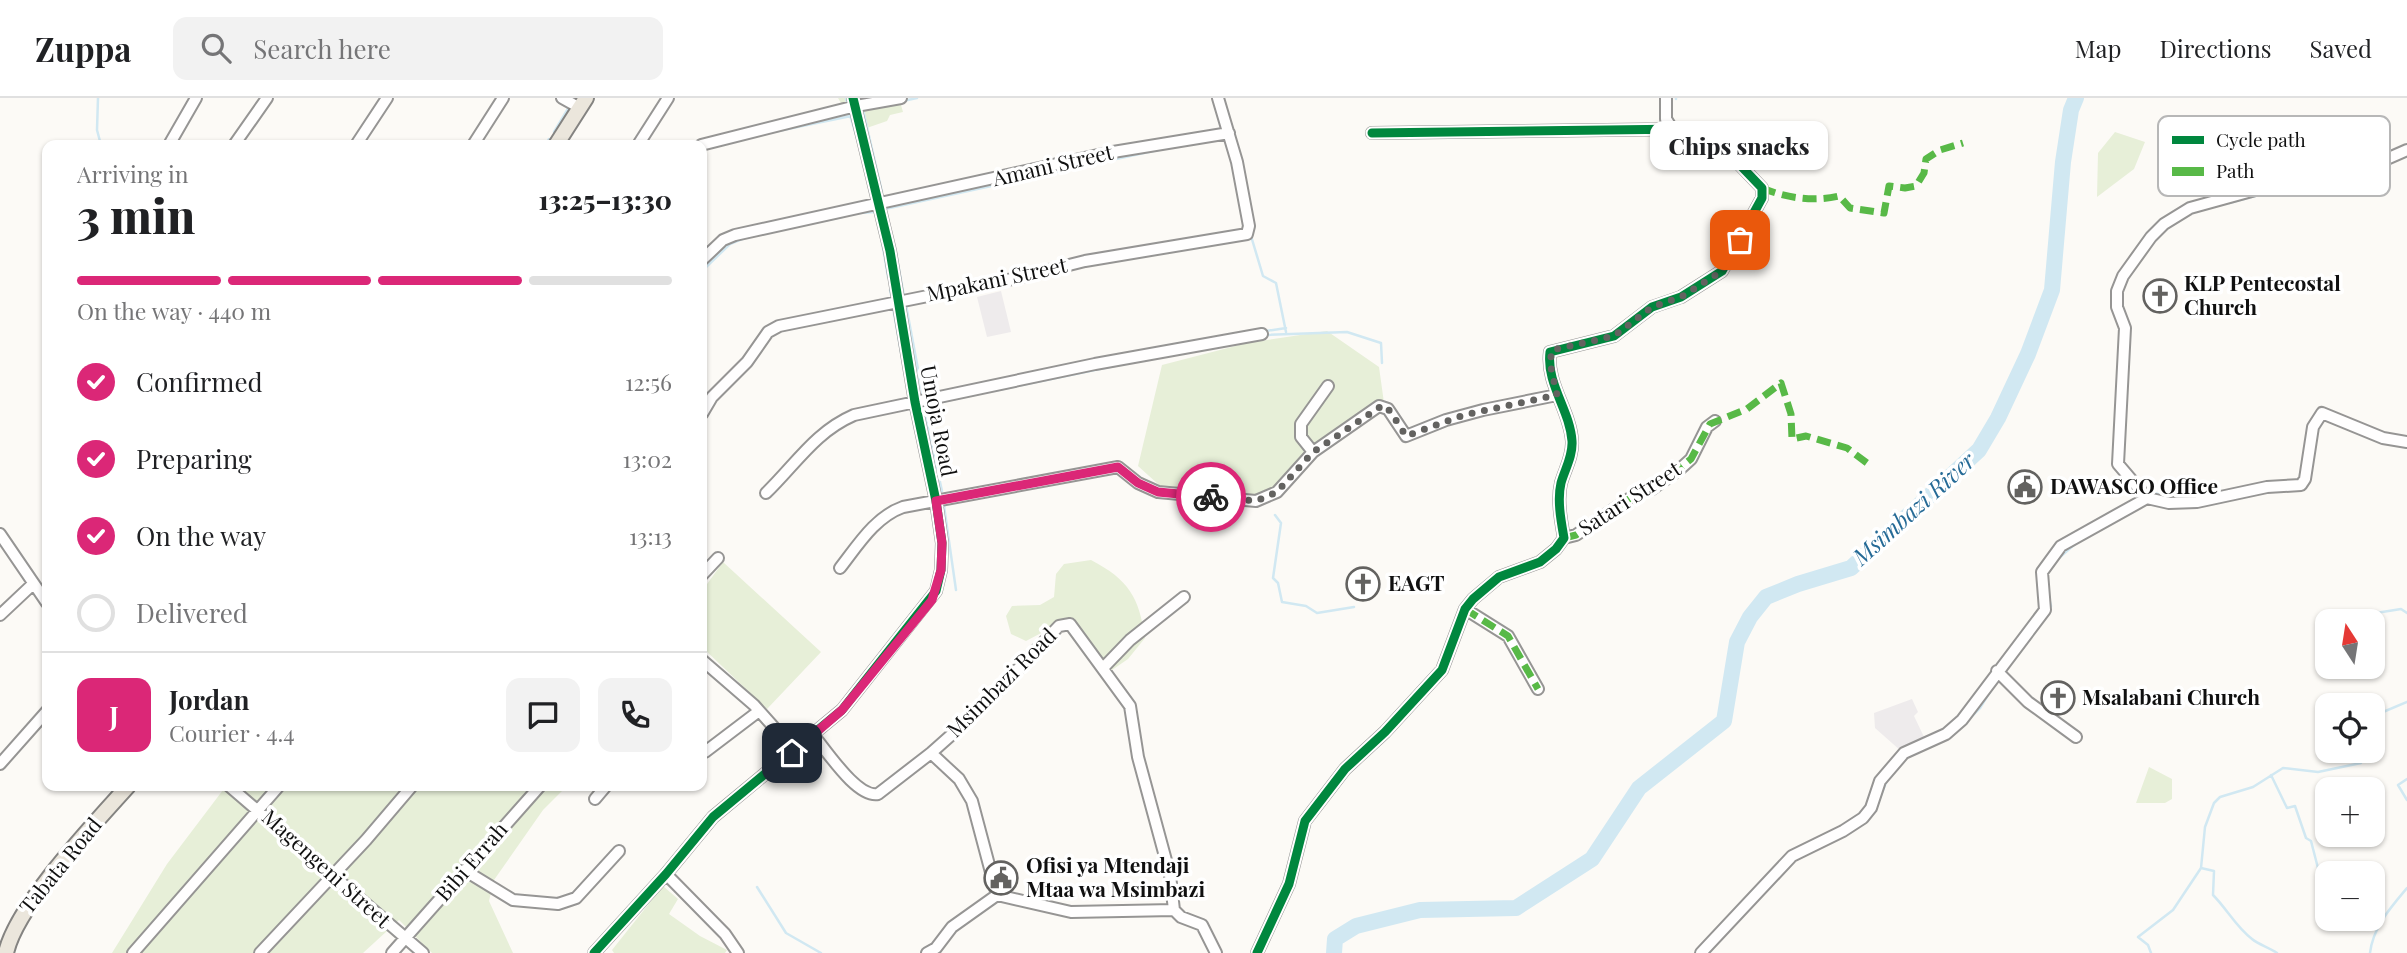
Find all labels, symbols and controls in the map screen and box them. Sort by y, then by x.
search box [173,17,663,80]
text: Zuppa [35,26,131,70]
icon: search [197,29,235,67]
text: Search here [253,31,391,66]
text: Map [2075,32,2121,64]
text: Directions [2159,32,2272,64]
text: Saved [2310,32,2372,64]
legend [2158,116,2390,196]
callout: Chips snacks [1651,121,1829,170]
text: Cycle path [2216,126,2306,152]
text: Chips snacks [1669,130,1809,161]
street label: Amani Street [989,136,1116,192]
text: Path [2216,157,2254,183]
text: Arriving in [77,158,189,189]
text: 13:25–13:30 [538,182,672,217]
text: 3 min [77,184,195,246]
pin [1710,210,1770,270]
icon: bag [1721,221,1759,259]
street label: Mpakani Street [924,249,1070,307]
place label: KLP Pentecostal Church [2184,268,2341,320]
church icon: KLP Pentecostal Church [2141,277,2179,315]
text: On the way · 440 m [77,295,271,326]
street label: Umoja Road [915,362,964,479]
icon: check [77,363,115,401]
text: Confirmed [136,364,263,399]
text: 12:56 [625,366,672,397]
icon: check [77,440,115,478]
text: Preparing [136,441,252,476]
text: 13:02 [623,443,672,474]
water label: Msimbazi River [1844,444,1982,572]
street label: Satari Street [1572,453,1686,541]
courier [1176,462,1246,532]
public building icon: DAWASCO Office [2006,468,2044,506]
place label: DAWASCO Office [2050,471,2218,499]
icon: bike [1192,478,1230,516]
icon: check [77,517,115,555]
text: On the way [136,518,266,553]
text: 13:13 [629,520,672,551]
church icon: EAGT [1344,565,1382,603]
place label: EAGT [1388,568,1445,596]
text: Delivered [136,595,248,630]
north arrow [2315,609,2385,679]
map controls [2315,609,2385,931]
street label: Msimbazi Road [940,621,1061,742]
button: chat [506,678,580,752]
button: phone [598,678,672,752]
church icon: Msalabani Church [2039,679,2077,717]
text: Jordan [169,682,249,717]
place label: Msalabani Church [2082,682,2260,710]
button: locate [2315,693,2385,763]
text: J [109,698,119,733]
text: Courier · 4.4 [169,717,295,748]
pin [762,723,822,783]
icon: home [773,734,811,772]
button: + [2315,777,2385,847]
street label: Magengeni Street [257,802,398,933]
street label: Tabata Road [12,811,107,919]
street label: Bibi Errah [428,815,513,906]
place label: Ofisi ya Mtendaji Mtaa wa Msimbazi [1026,850,1205,902]
public building icon: Ofisi ya Mtendaji Mtaa wa Msimbazi [982,859,1020,897]
button: − [2315,861,2385,931]

